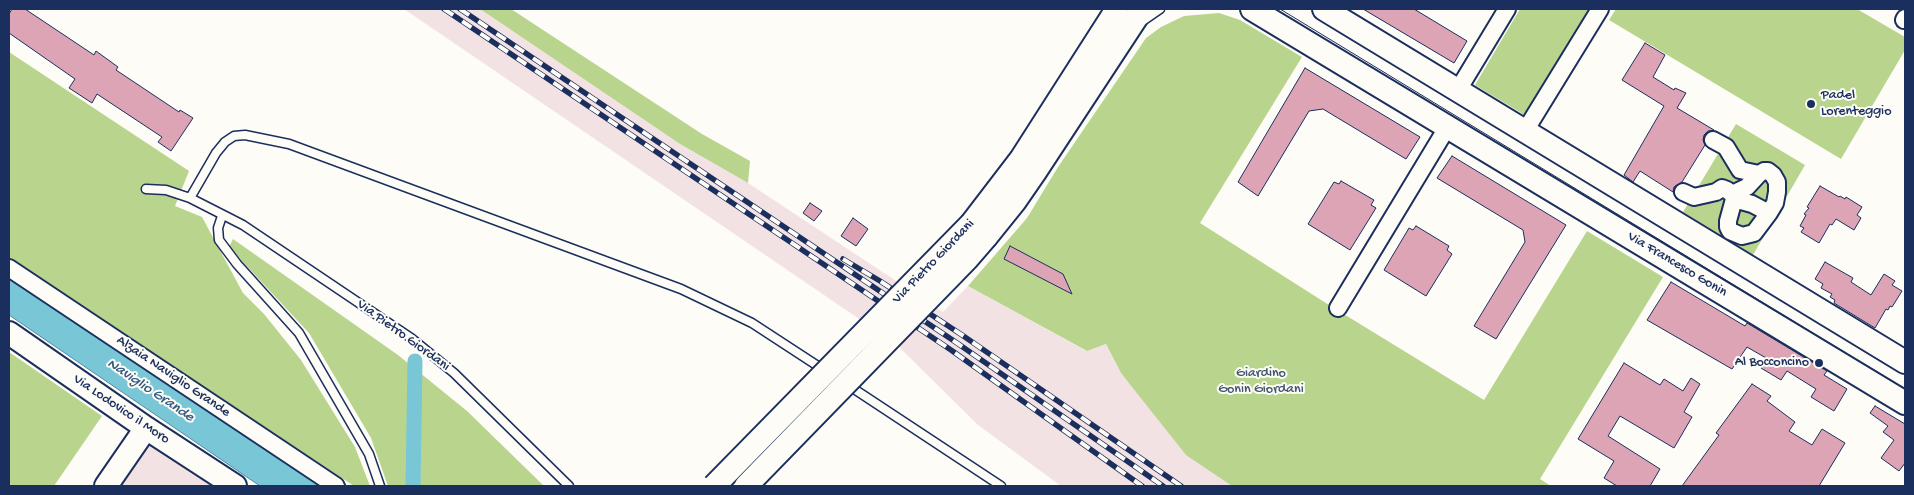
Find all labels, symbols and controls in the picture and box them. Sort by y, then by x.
place label: Padel Lorenteggio [1821,88,1891,120]
marker: Padel Lorenteggio [1805,98,1817,110]
street label: Via Pietro Giordani [889,216,979,308]
street label: Via Francesco Gonin [1624,229,1730,301]
street label: Via Pietro Giordani [353,297,453,375]
street label: Alzaia Naviglio Grande [113,333,233,421]
water label: Naviglio Grande [103,355,197,427]
place label: Al Bocconcino [1735,355,1809,371]
marker: Al Bocconcino [1813,357,1825,369]
park label: Giardino Gonin Giordani [1218,366,1304,398]
street label: Via Lodovico il Moro [69,371,173,449]

